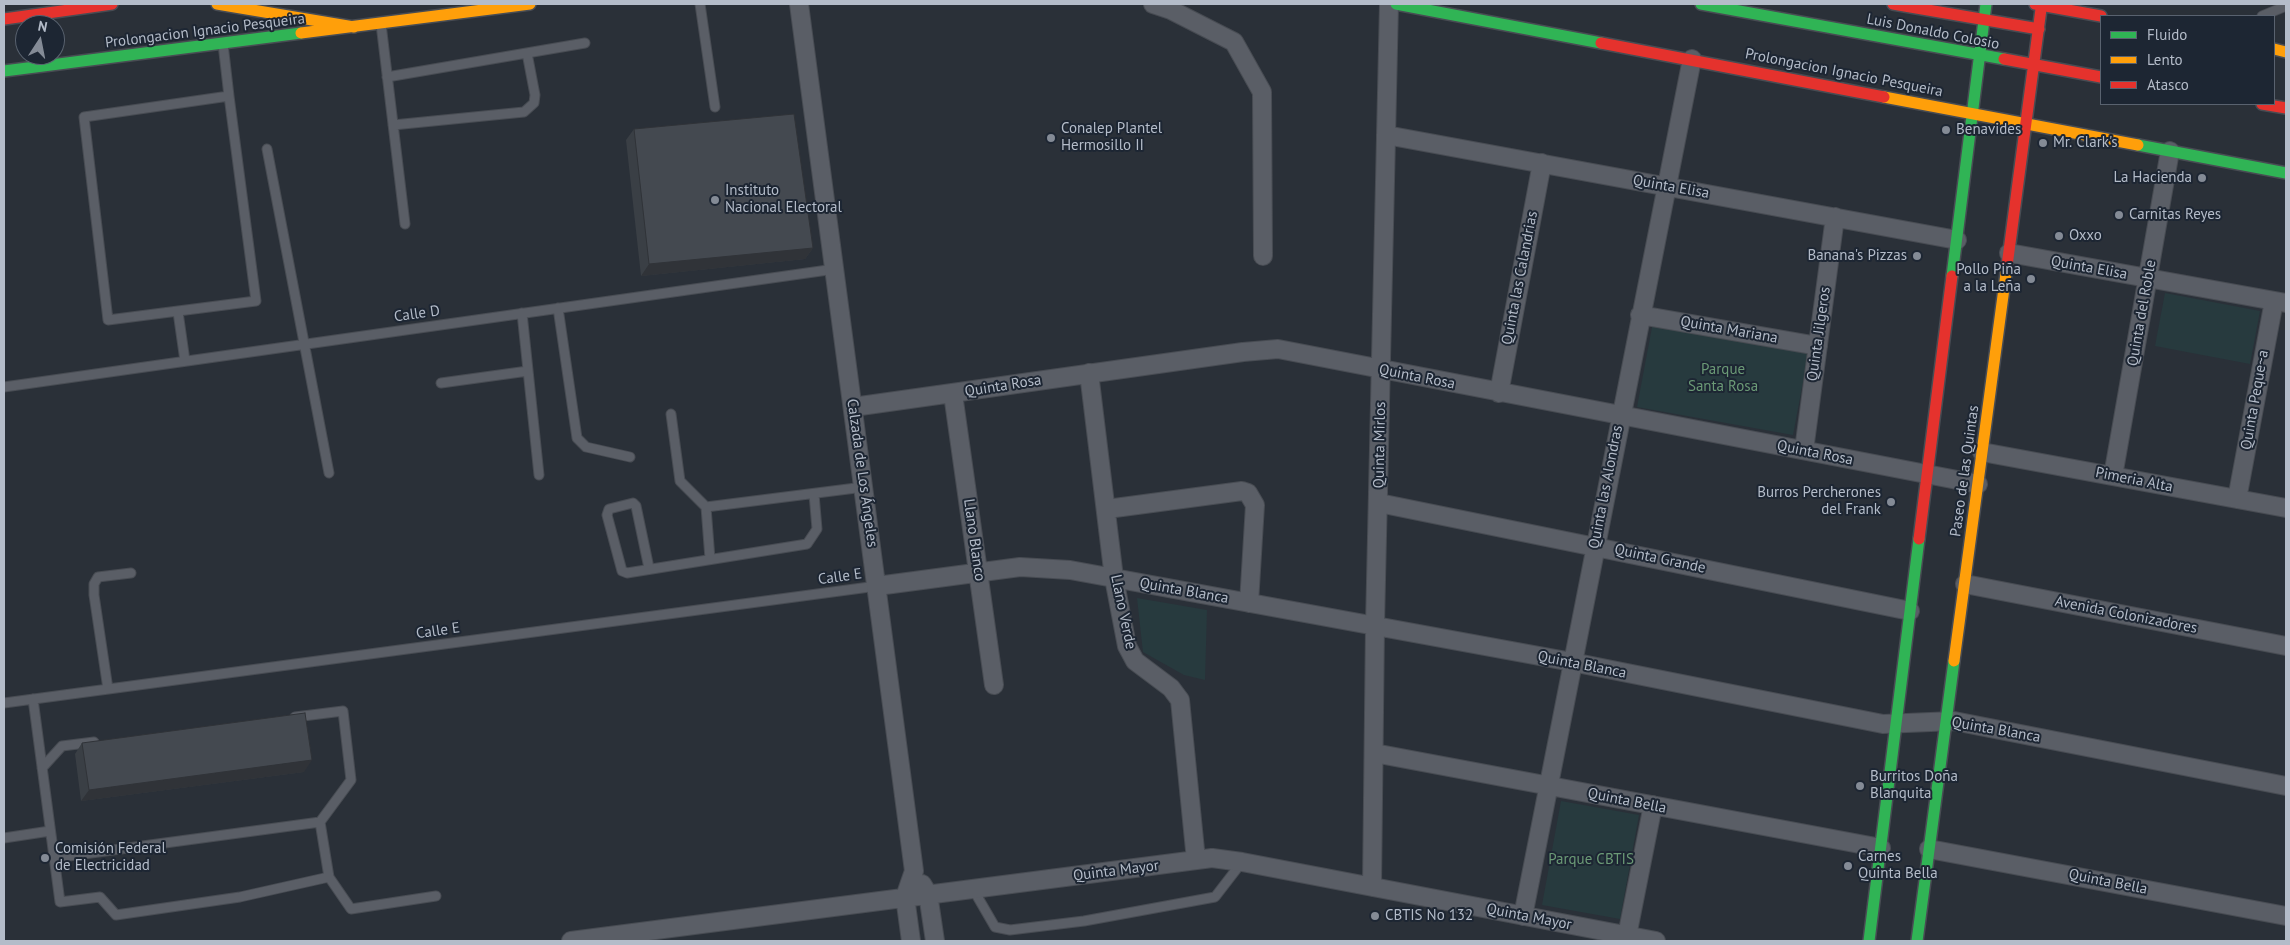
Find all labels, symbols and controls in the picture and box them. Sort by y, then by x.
street label: Prolongacion Ignacio Pesqueira [104,10,306,52]
street label: Luis Donaldo Colosio [1865,10,2001,54]
north arrow [15,15,65,65]
legend [2100,15,2275,105]
text: N [36,17,49,36]
text: Fluido [2147,25,2187,44]
street label: Prolongacion Ignacio Pesqueira [1744,45,1944,101]
text: Lento [2147,50,2183,69]
text: Atasco [2147,75,2189,94]
place label: Conalep Plantel Hermosillo II [1061,120,1162,155]
place label: Benavides [1956,121,2021,139]
marker: Benavides [1940,124,1952,136]
marker: Conalep Plantel Hermosillo II [1045,132,1057,144]
place label: Mr. Clark's [2053,134,2118,152]
marker: Mr. Clark's [2037,137,2049,149]
place label: La Hacienda [2113,169,2192,187]
street label: Quinta Elisa [1631,171,1711,203]
marker: La Hacienda [2196,172,2208,184]
place label: Instituto Nacional Electoral [725,182,842,217]
marker: Instituto Nacional Electoral [709,194,721,206]
place label: Carnitas Reyes [2129,206,2221,224]
marker: Carnitas Reyes [2113,209,2125,221]
street label: Quinta las Calandrias [1498,210,1542,346]
place label: Oxxo [2069,227,2102,245]
marker: Oxxo [2053,230,2065,242]
place label: Banana's Pizzas [1807,247,1907,265]
marker: Banana's Pizzas [1911,250,1923,262]
street label: Quinta Elisa [2049,252,2129,284]
street label: Quinta del Roble [2124,258,2160,368]
place label: Pollo Piña a la Leña [1956,261,2021,296]
marker: Pollo Piña a la Leña [2025,273,2037,285]
street label: Quinta Jilgeros [1803,286,1835,382]
street label: Calle D [393,302,441,326]
street label: Quinta Mariana [1679,313,1779,347]
street label: Quinta Peque~a [2237,349,2273,451]
street label: Quinta Rosa [1377,361,1457,393]
park label: Parque Santa Rosa [1688,361,1758,396]
street label: Quinta Rosa [964,371,1042,401]
street label: Calzada de Los Ángeles [843,398,881,548]
street label: Quinta Mirlos [1370,401,1390,489]
street label: Paseo de las Quintas [1947,404,1983,538]
street label: Quinta las Alondras [1585,424,1627,550]
street label: Quinta Rosa [1775,437,1855,469]
street label: Pimeria Alta [2094,464,2174,496]
place label: Burros Percherones del Frank [1757,484,1881,519]
marker: Burros Percherones del Frank [1885,496,1897,508]
street label: Llano Blanco [959,498,989,582]
street label: Quinta Grande [1613,541,1707,577]
street label: Calle E [817,565,863,589]
street label: Llano Verde [1106,573,1140,651]
street label: Quinta Blanca [1138,574,1230,608]
street label: Avenida Colonizadores [2053,592,2199,638]
street label: Calle E [415,619,461,643]
street label: Quinta Blanca [1536,648,1628,682]
street label: Quinta Blanca [1950,713,2042,747]
place label: Burritos Doña Blanquita [1870,768,1958,803]
marker: Burritos Doña Blanquita [1854,780,1866,792]
street label: Quinta Bella [1586,785,1668,817]
place label: Comisión Federal de Electricidad [55,840,166,875]
place label: Carnes Quinta Bella [1858,848,1938,883]
park label: Parque CBTIS [1548,851,1634,869]
marker: Comisión Federal de Electricidad [39,852,51,864]
street label: Quinta Mayor [1072,857,1160,885]
marker: Carnes Quinta Bella [1842,860,1854,872]
street label: Quinta Bella [2067,866,2149,898]
street label: Quinta Mayor [1485,900,1573,934]
place label: CBTIS No 132 [1385,907,1473,925]
marker: CBTIS No 132 [1369,910,1381,922]

